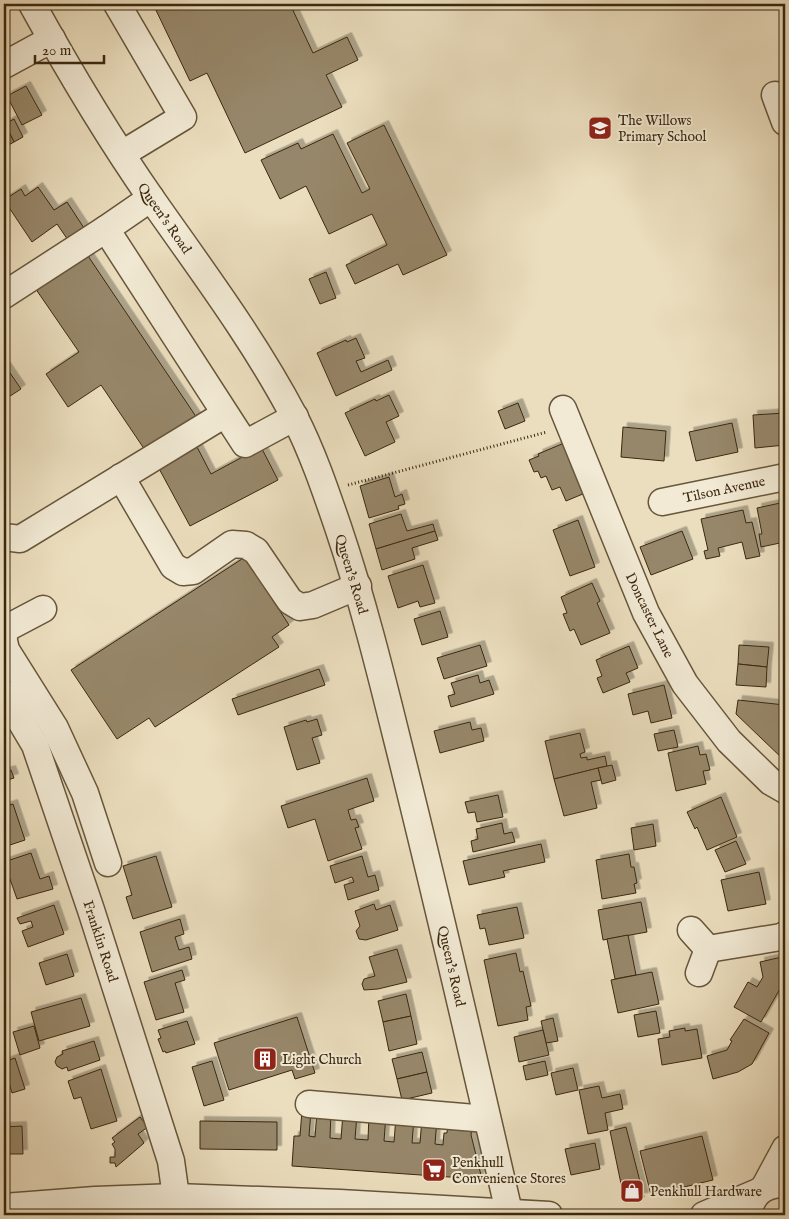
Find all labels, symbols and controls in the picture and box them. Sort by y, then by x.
scale bar [35,32,104,64]
text: 20 m [42,41,72,60]
place label: The Willows Primary School [618,112,707,146]
school or university icon: The Willows Primary School [587,115,613,141]
street label: Queen's Road [133,180,195,258]
street label: Tilson Avenue [681,472,767,507]
street label: Queen's Road [330,532,372,617]
street label: Doncaster Lane [621,570,678,661]
street label: Franklin Road [78,898,122,985]
street label: Queen's Road [433,924,469,1009]
building icon: Light Church [252,1046,278,1072]
place label: Light Church [282,1051,362,1069]
place label: Penkhull Convenience Stores [452,1154,566,1188]
supermarket icon: Penkhull Convenience Stores [421,1157,447,1183]
shop icon: Penkhull Hardware [619,1178,645,1204]
place label: Penkhull Hardware [650,1183,763,1201]

